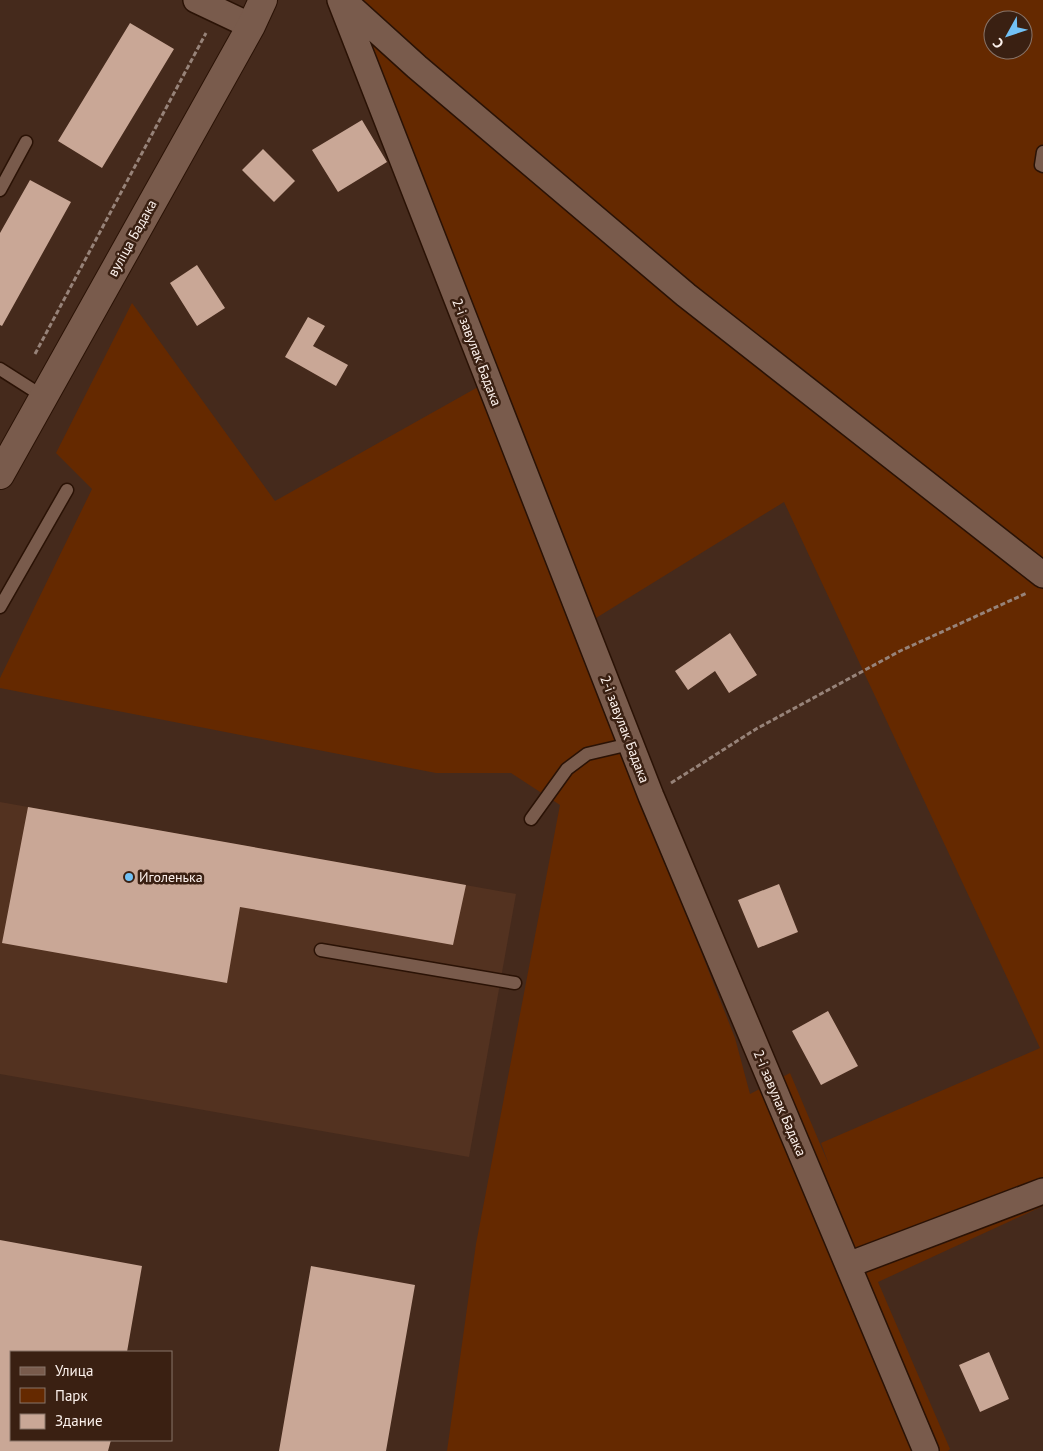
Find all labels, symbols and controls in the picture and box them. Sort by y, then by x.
north arrow [983,10,1033,60]
text: С [989,34,1007,52]
street label: вуліца Бадака [103,196,161,280]
street label: 2-і завулак Бадака [448,296,506,408]
street label: 2-і завулак Бадака [596,673,654,785]
place label: Иголенька [139,868,203,886]
marker: Иголенька [123,871,135,883]
street label: 2-і завулак Бадака [749,1047,811,1159]
legend [10,1351,172,1441]
text: Улица [55,1361,93,1380]
text: Парк [55,1386,88,1405]
text: Здание [55,1411,103,1430]

